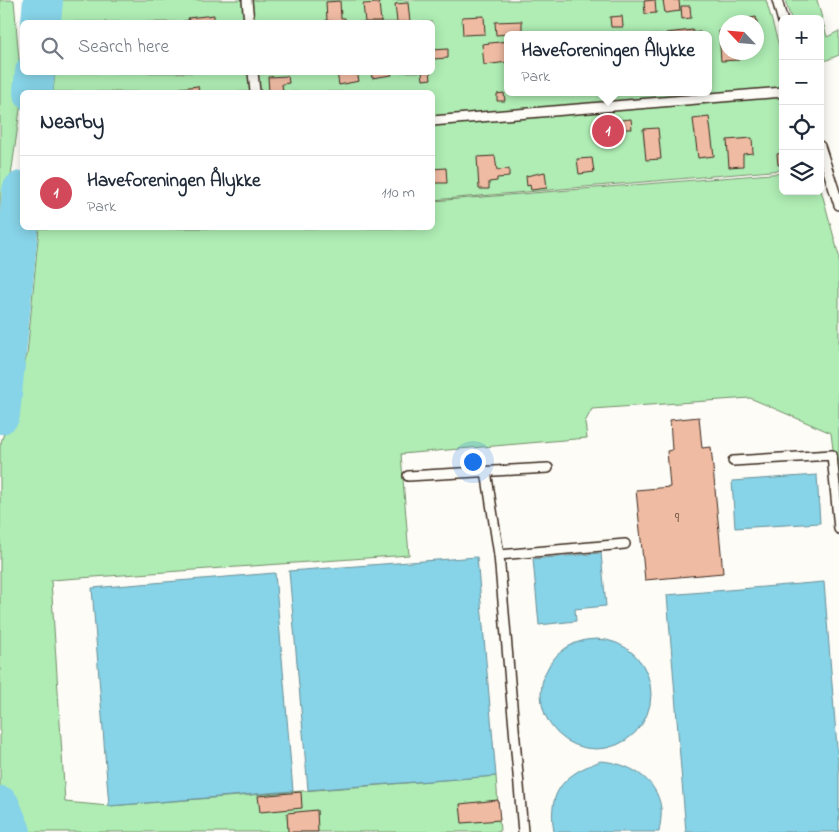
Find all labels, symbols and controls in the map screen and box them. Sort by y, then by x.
north arrow [719,15,764,60]
map controls [779,15,824,195]
button: + [779,15,824,60]
search box [20,20,435,75]
popup [504,31,712,96]
icon: search [38,34,66,62]
text: Search here [78,34,169,61]
text: Haveforeningen Ålykke [521,38,695,65]
button: − [779,60,824,105]
text: Park [521,65,550,89]
button: locate [779,105,824,150]
text: Nearby [40,108,104,138]
pin: 1 [592,112,624,150]
button: layers [779,150,824,195]
text: Haveforeningen Ålykke [87,168,261,195]
text: 1 [53,181,59,205]
text: 110 m [381,181,415,205]
text: Park [87,195,116,219]
your location [460,449,486,475]
house number: 9 [675,507,680,529]

